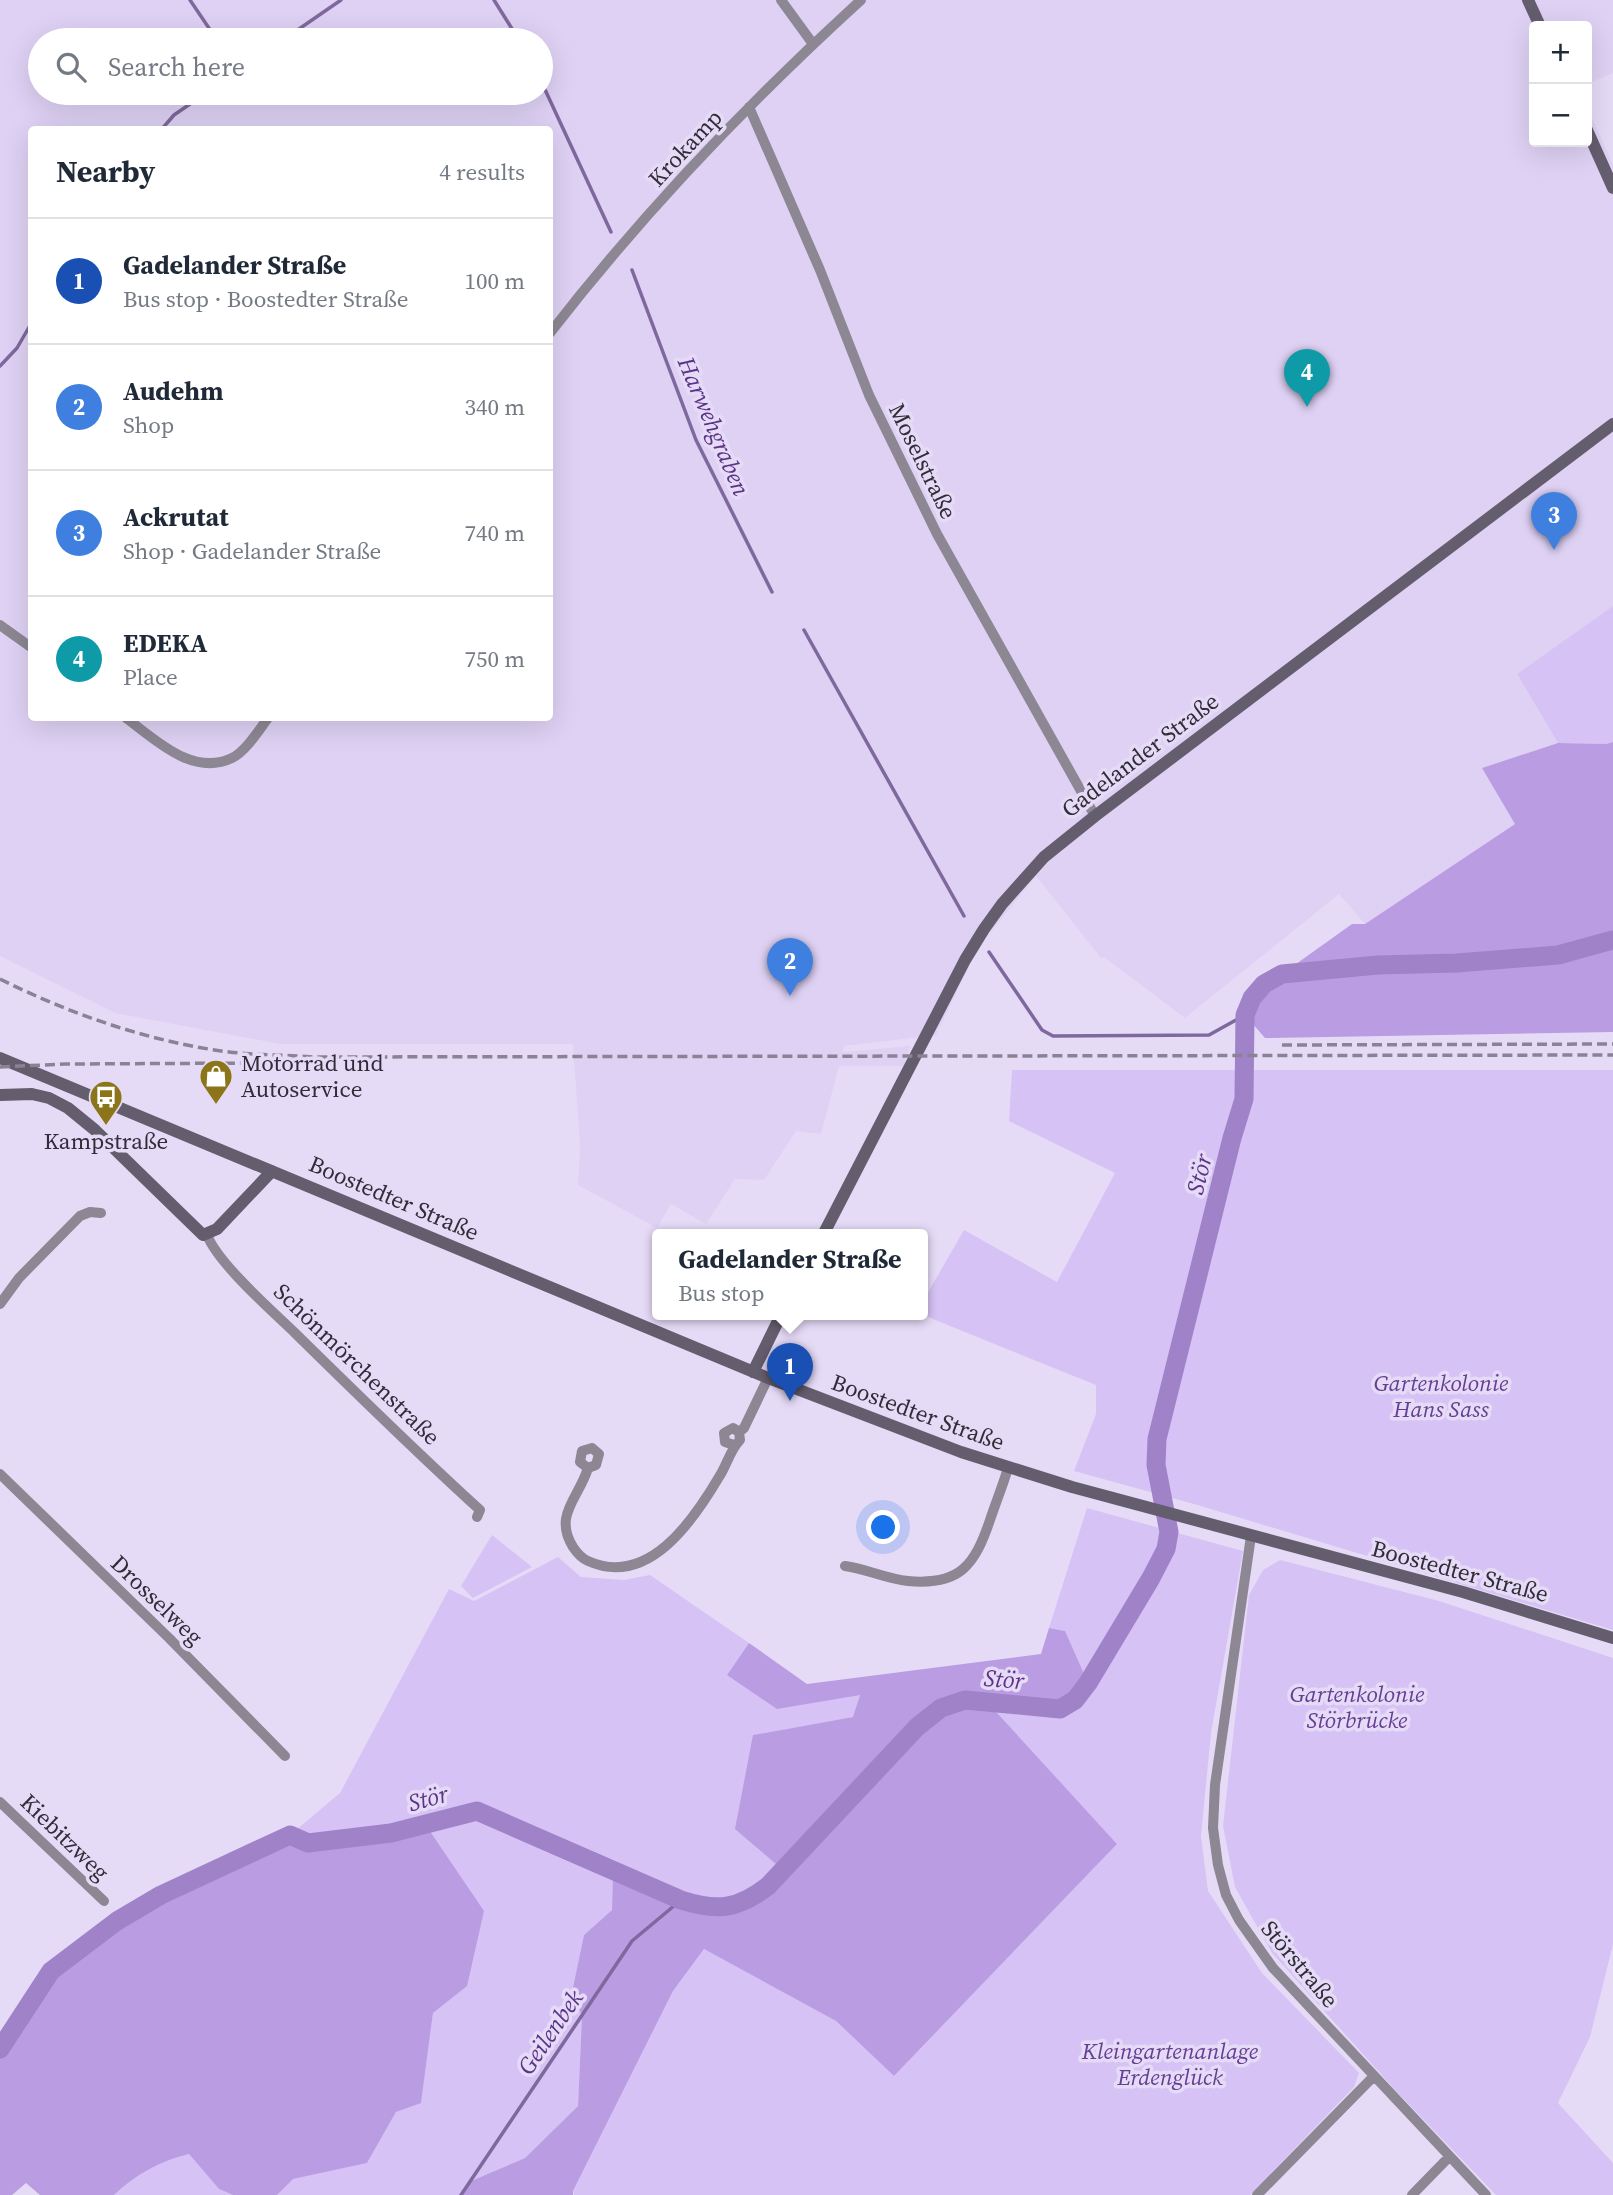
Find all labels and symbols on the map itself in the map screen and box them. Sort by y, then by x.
street label: Krokamp [641,102,729,194]
pin: 4 [1284,349,1330,407]
water label: Harwehgraben [669,350,758,501]
street label: Moselstraße [881,398,965,524]
pin: 3 [1531,492,1577,550]
street label: Gadelander Straße [1055,685,1225,825]
pin: 2 [767,938,813,996]
place label: Motorrad und Autoservice [241,1047,384,1105]
shop icon: Motorrad und Autoservice [197,1057,235,1106]
bus stop icon: Kampstraße [87,1078,125,1127]
place label: Kampstraße [44,1125,168,1157]
street label: Boostedter Straße [304,1148,484,1248]
water label: Stör [1178,1149,1220,1198]
street label: Schönmörchenstraße [267,1276,447,1452]
pin: 1 [767,1343,813,1401]
street label: Boostedter Straße [827,1366,1009,1458]
park label: Gartenkolonie Hans Sass [1374,1367,1509,1425]
your location [866,1510,900,1544]
street label: Boostedter Straße [1368,1532,1552,1610]
street label: Drosselweg [104,1548,210,1652]
water label: Stör [982,1661,1027,1697]
park label: Gartenkolonie Störbrücke [1290,1678,1425,1736]
water label: Stör [404,1776,453,1819]
street label: Kiebitzweg [13,1786,117,1888]
street label: Störstraße [1254,1913,1346,2015]
water label: Geilenbek [510,1982,591,2081]
park label: Kleingartenanlage Erdenglück [1081,2035,1259,2093]

